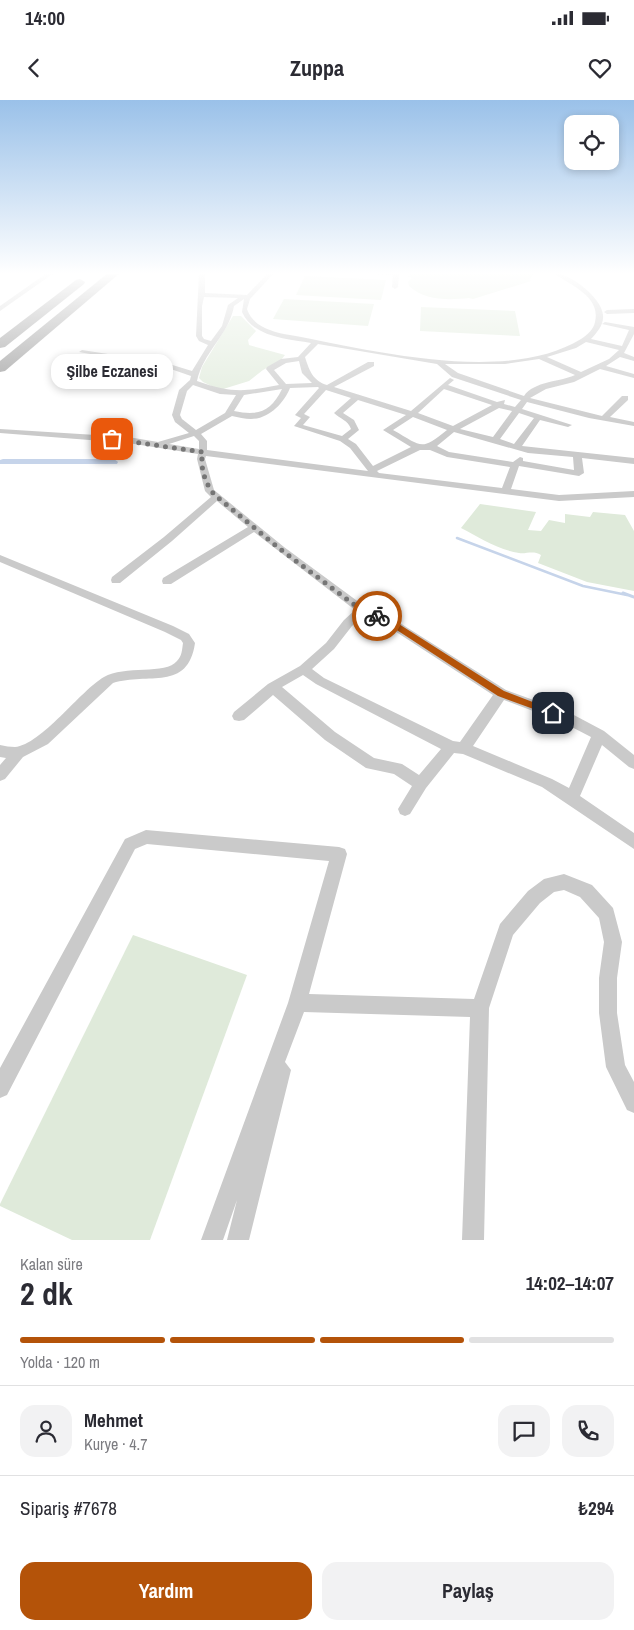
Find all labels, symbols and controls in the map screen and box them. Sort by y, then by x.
text: 14:00 [25,5,65,31]
text: Zuppa [290,53,344,83]
icon: back [20,54,48,82]
icon: heart [586,54,614,82]
map controls [564,115,619,170]
button: locate [564,115,619,170]
callout: Şilbe Eczanesi [51,354,173,389]
text: Şilbe Eczanesi [66,360,158,382]
pin [91,418,133,460]
icon: bag [98,425,126,453]
courier [352,591,402,641]
icon: bike [363,602,391,630]
pin [532,692,574,734]
icon: home [539,699,567,727]
text: Kalan süre [20,1253,83,1275]
text: 14:02–14:07 [526,1270,614,1296]
text: 2 dk [20,1272,73,1315]
text: Yolda · 120 m [20,1351,100,1373]
button: person [20,1405,72,1457]
button: chat [498,1405,550,1457]
button: phone [562,1405,614,1457]
text: Mehmet [84,1407,143,1433]
text: Kurye · 4.7 [84,1433,147,1455]
text: Sipariş #7678 [20,1495,117,1521]
text: ₺294 [578,1495,614,1521]
button: Yardım [20,1562,312,1620]
button: Paylaş [322,1562,614,1620]

